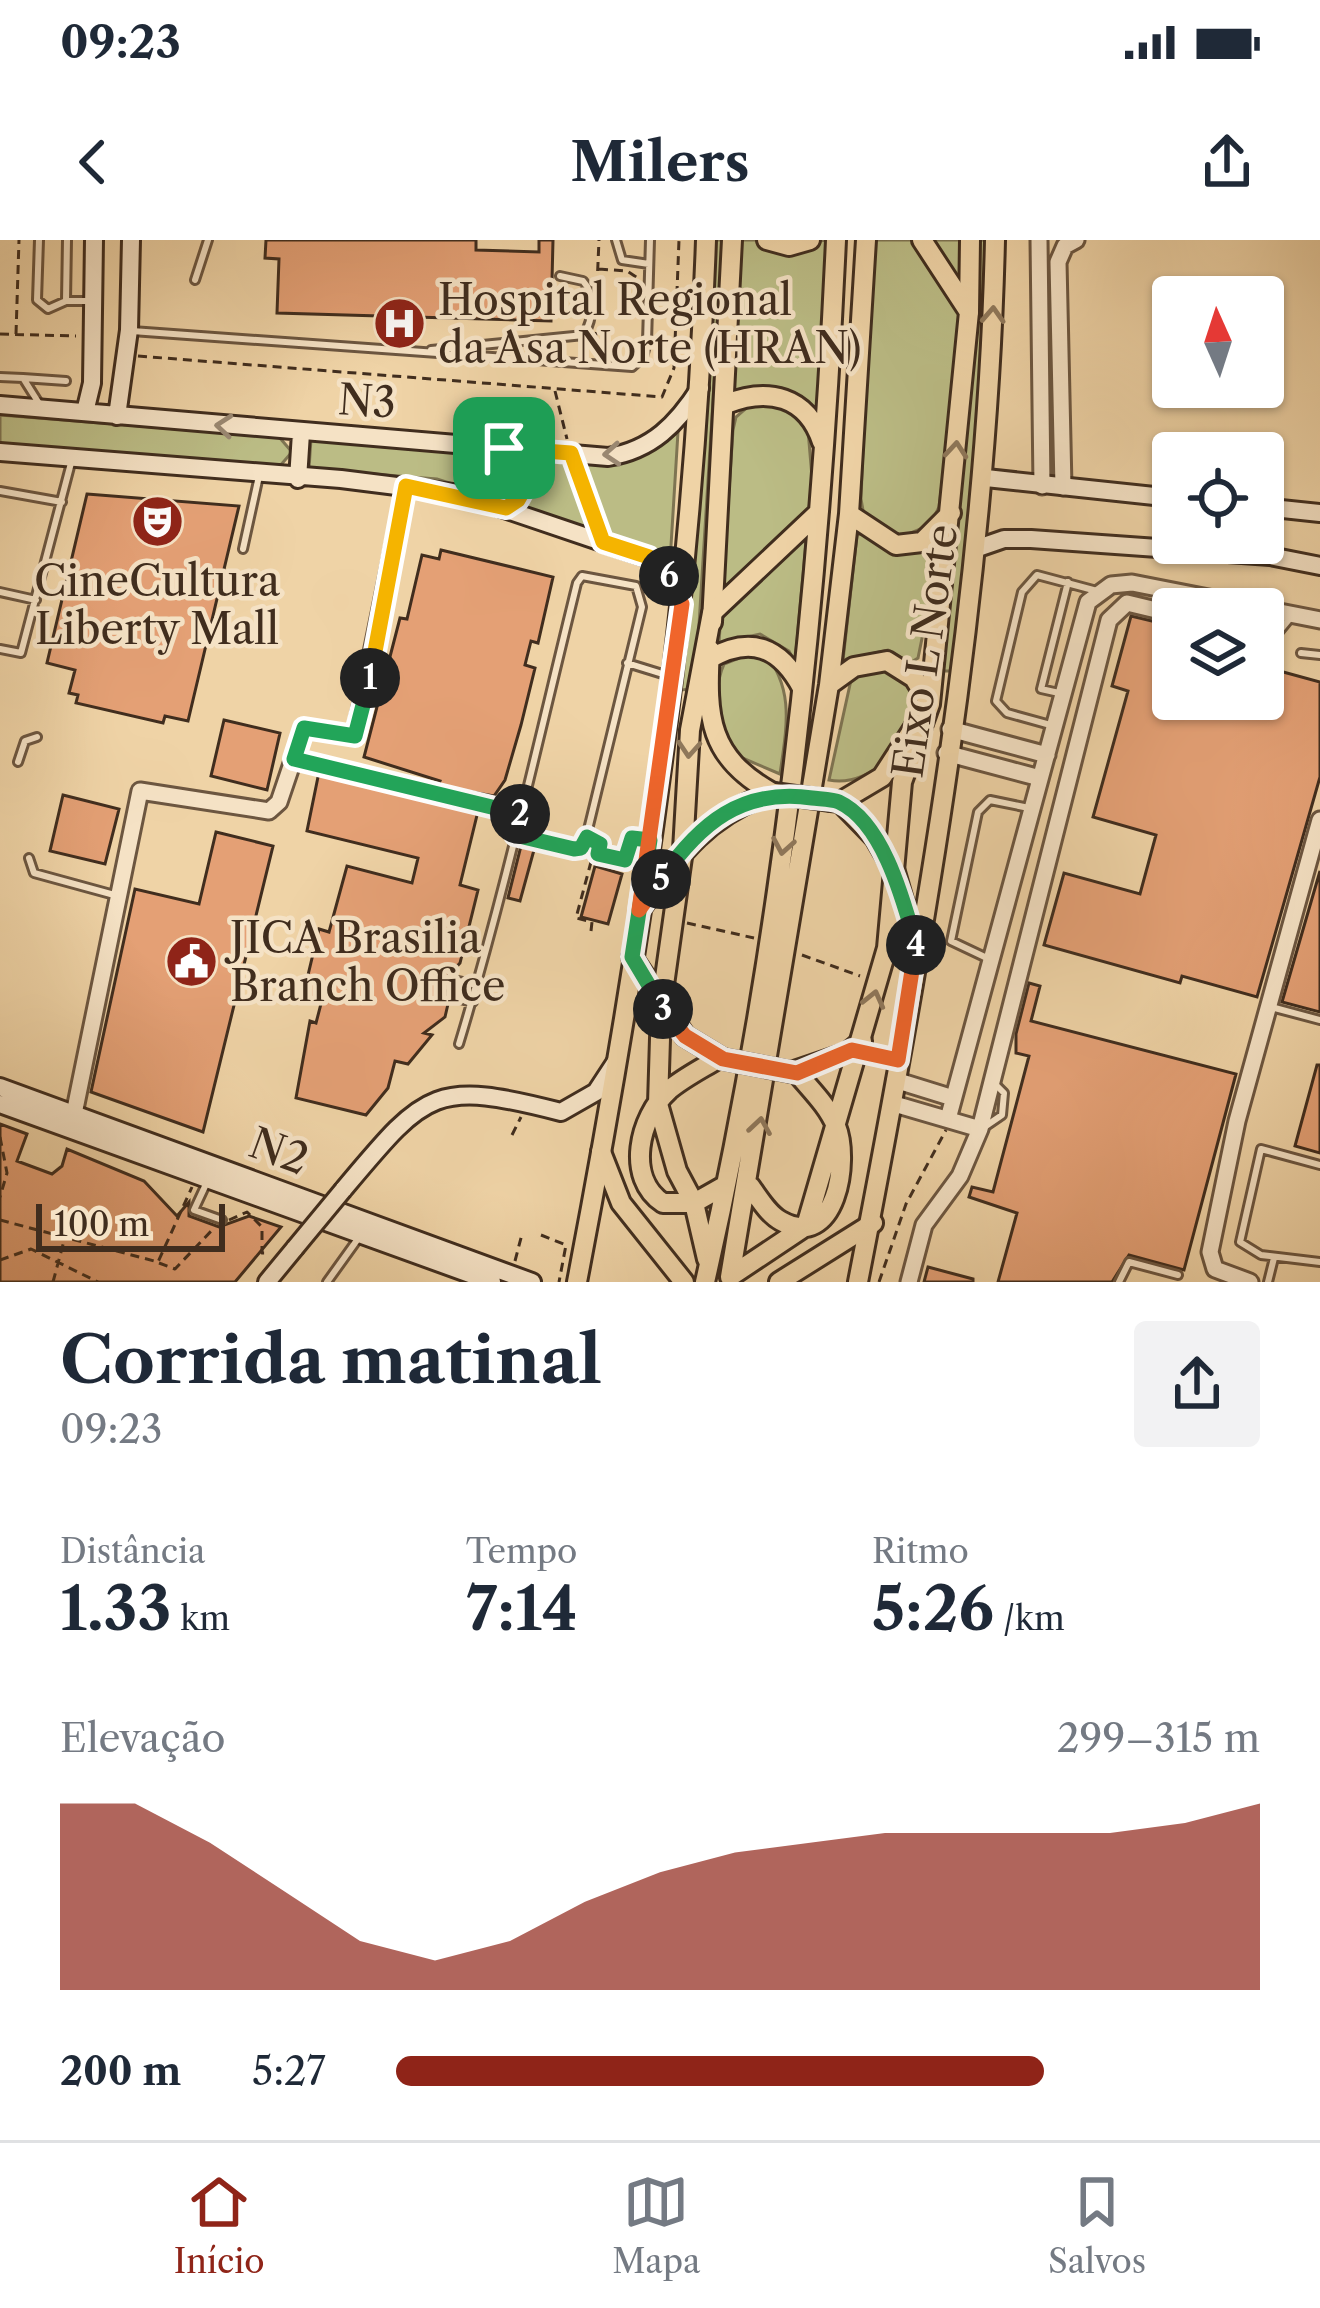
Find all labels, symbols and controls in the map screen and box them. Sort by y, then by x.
text: 09:23 [60,14,181,70]
icon: back [60,129,126,195]
text: Milers [570,129,750,195]
icon: share [1194,129,1260,195]
place label: Hospital Regional da Asa Norte (HRAN) [438,274,862,374]
north arrow [1152,276,1284,408]
map controls [1152,276,1284,720]
hospital icon: Hospital Regional da Asa Norte (HRAN) [371,296,427,352]
one-way arrow [979,305,1005,324]
street label: N3 [336,373,398,429]
pin [453,397,555,499]
one-way arrow [214,414,233,439]
icon: arrive [471,415,537,481]
button: locate [1152,432,1284,564]
one-way arrow [602,440,621,466]
one-way arrow [943,440,969,459]
theatre icon: CineCultura Liberty Mall [129,494,185,550]
street label: Eixo L Norte [881,521,969,781]
pin: 6 [639,546,699,606]
place label: CineCultura Liberty Mall [34,555,281,655]
text: 6 [659,555,679,596]
button: layers [1152,588,1284,720]
pin: 1 [340,648,400,708]
text: 1 [363,657,377,698]
one-way arrow [676,740,702,759]
pin: 2 [490,784,550,844]
text: 2 [510,793,530,834]
one-way arrow [772,835,797,855]
pin: 5 [631,849,691,909]
text: 5 [652,858,670,899]
place label: JICA Brasilia Branch Office [224,912,506,1012]
pin: 4 [886,915,946,975]
text: 4 [906,924,926,965]
public building icon: JICA Brasilia Branch Office [163,934,219,990]
pin: 3 [633,979,693,1039]
text: 3 [654,988,672,1029]
one-way arrow [860,990,885,1010]
one-way arrow [746,1116,771,1136]
street label: N2 [242,1117,316,1185]
scale bar [36,1198,225,1251]
text: 100 m [54,1204,149,1245]
text: Corrida matinal [60,1319,602,1400]
button: share [1134,1321,1260,1447]
text: 09:23 [60,1405,162,1453]
text: Distância [60,1531,205,1572]
text: Tempo [466,1531,577,1572]
text: Ritmo [872,1531,969,1572]
text: 1.33 [60,1572,171,1646]
text: 7:14 [466,1572,578,1646]
text: 5:26 [872,1572,994,1646]
text: km [171,1598,230,1639]
text: /km [994,1598,1065,1639]
text: Elevação [60,1714,225,1762]
text: 299–315 m [1057,1714,1260,1762]
text: 200 m [60,2047,181,2095]
text: 5:27 [252,2047,326,2095]
tab: Início [174,2169,265,2282]
tab: Mapa [612,2169,700,2282]
tab: Salvos [1048,2169,1146,2282]

